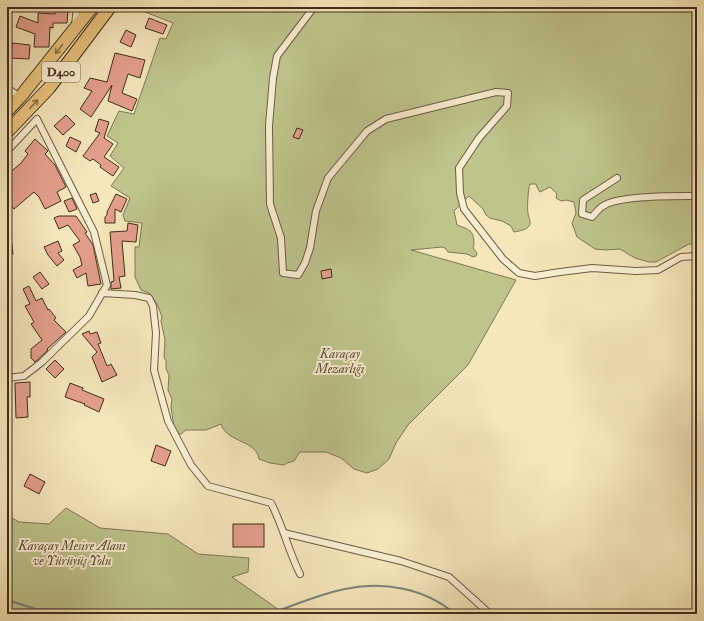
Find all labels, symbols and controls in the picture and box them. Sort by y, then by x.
one-way arrow [55,43,64,54]
road number: D400 [42,62,80,82]
one-way arrow [29,99,39,109]
park label: Karaçay Mezarlığı [314,346,365,377]
park label: Karaçay Mesire Alanı ve Yürüyüş Yolu [17,538,126,569]

